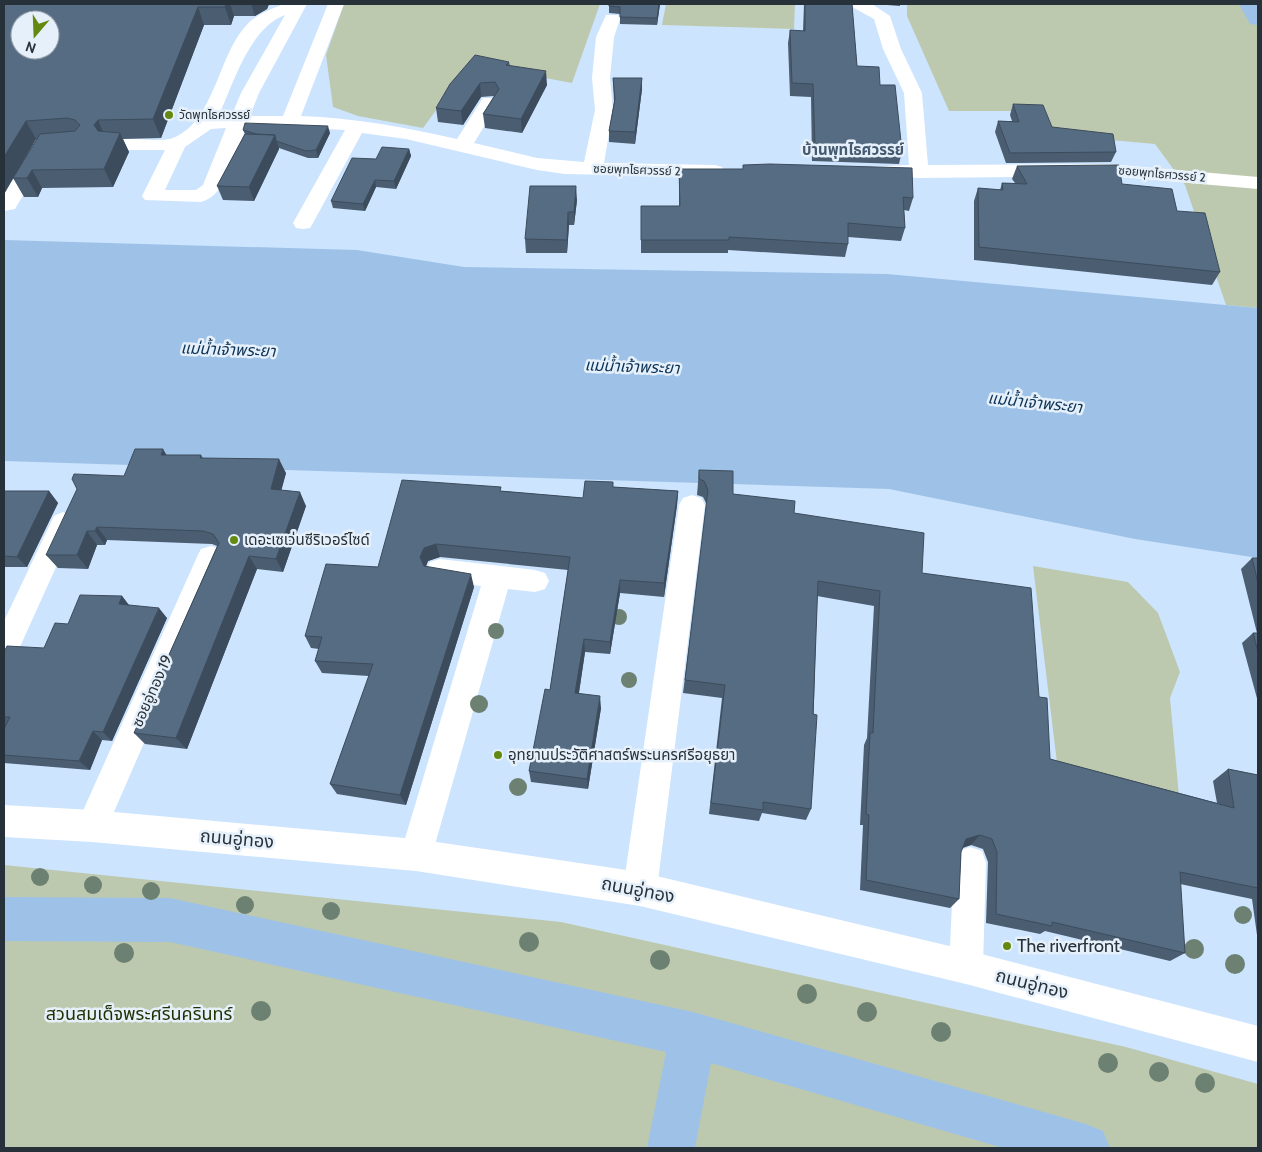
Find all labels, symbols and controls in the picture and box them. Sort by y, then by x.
north arrow [10,10,60,60]
text: N [23,37,38,57]
place label: วัดพุทไธศวรรย์ [179,107,250,122]
marker: วัดพุทไธศวรรย์ [163,109,175,121]
district label: บ้านพุทไธศวรรย์ [802,141,904,159]
street label: ซอยพุทไธศวรรย์ 2 [593,160,681,179]
street label: ซอยพุทไธศวรรย์ 2 [1118,162,1206,185]
water label: แม่น้ำเจ้าพระยา [180,336,277,361]
water label: แม่น้ำเจ้าพระยา [584,353,681,378]
water label: แม่น้ำเจ้าพระยา [987,386,1085,417]
place label: เดอะเซเว่นซีริเวอร์ไซด์ [244,531,370,549]
marker: เดอะเซเว่นซีริเวอร์ไซด์ [228,534,240,546]
street label: ซอยอู่ทอง 19 [128,652,176,730]
place label: อุทยานประวัติศาสตร์พระนครศรีอยุธยา [508,746,735,764]
marker: อุทยานประวัติศาสตร์พระนครศรีอยุธยา [492,749,504,761]
street label: ถนนอู่ทอง [199,825,275,854]
street label: ถนนอู่ทอง [599,872,677,909]
place label: The riverfront [1017,935,1120,957]
marker: The riverfront [1001,940,1013,952]
street label: ถนนอู่ทอง [993,964,1071,1005]
park label: สวนสมเด็จพระศรีนครินทร์ [46,1003,233,1025]

